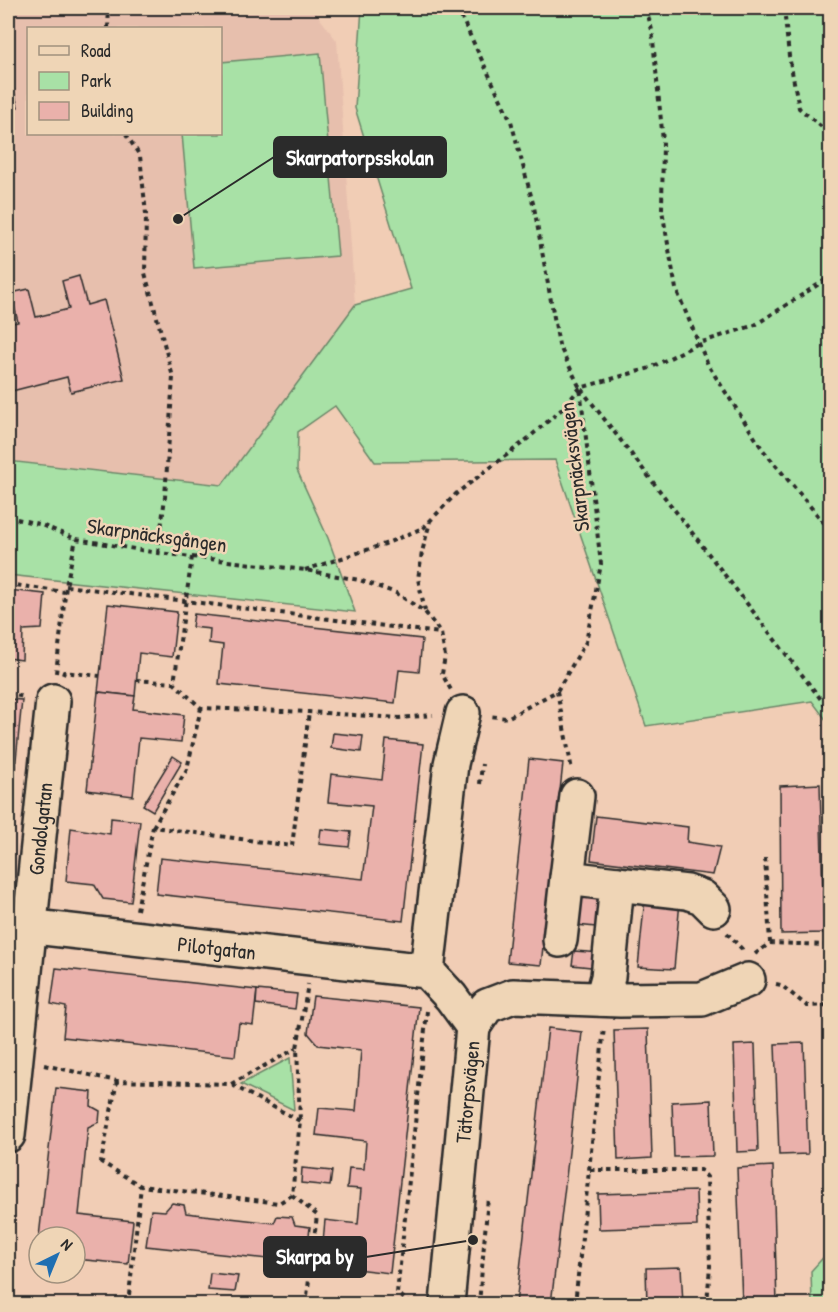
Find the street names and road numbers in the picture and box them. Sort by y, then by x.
street label: Skarpnäcksvägen [552,401,596,533]
street label: Skarpnäcksgången [85,511,229,559]
street label: Gondolgatan [21,781,59,876]
street label: Pilotgatan [176,929,257,966]
street label: Tätorpsvägen [448,1039,486,1144]

